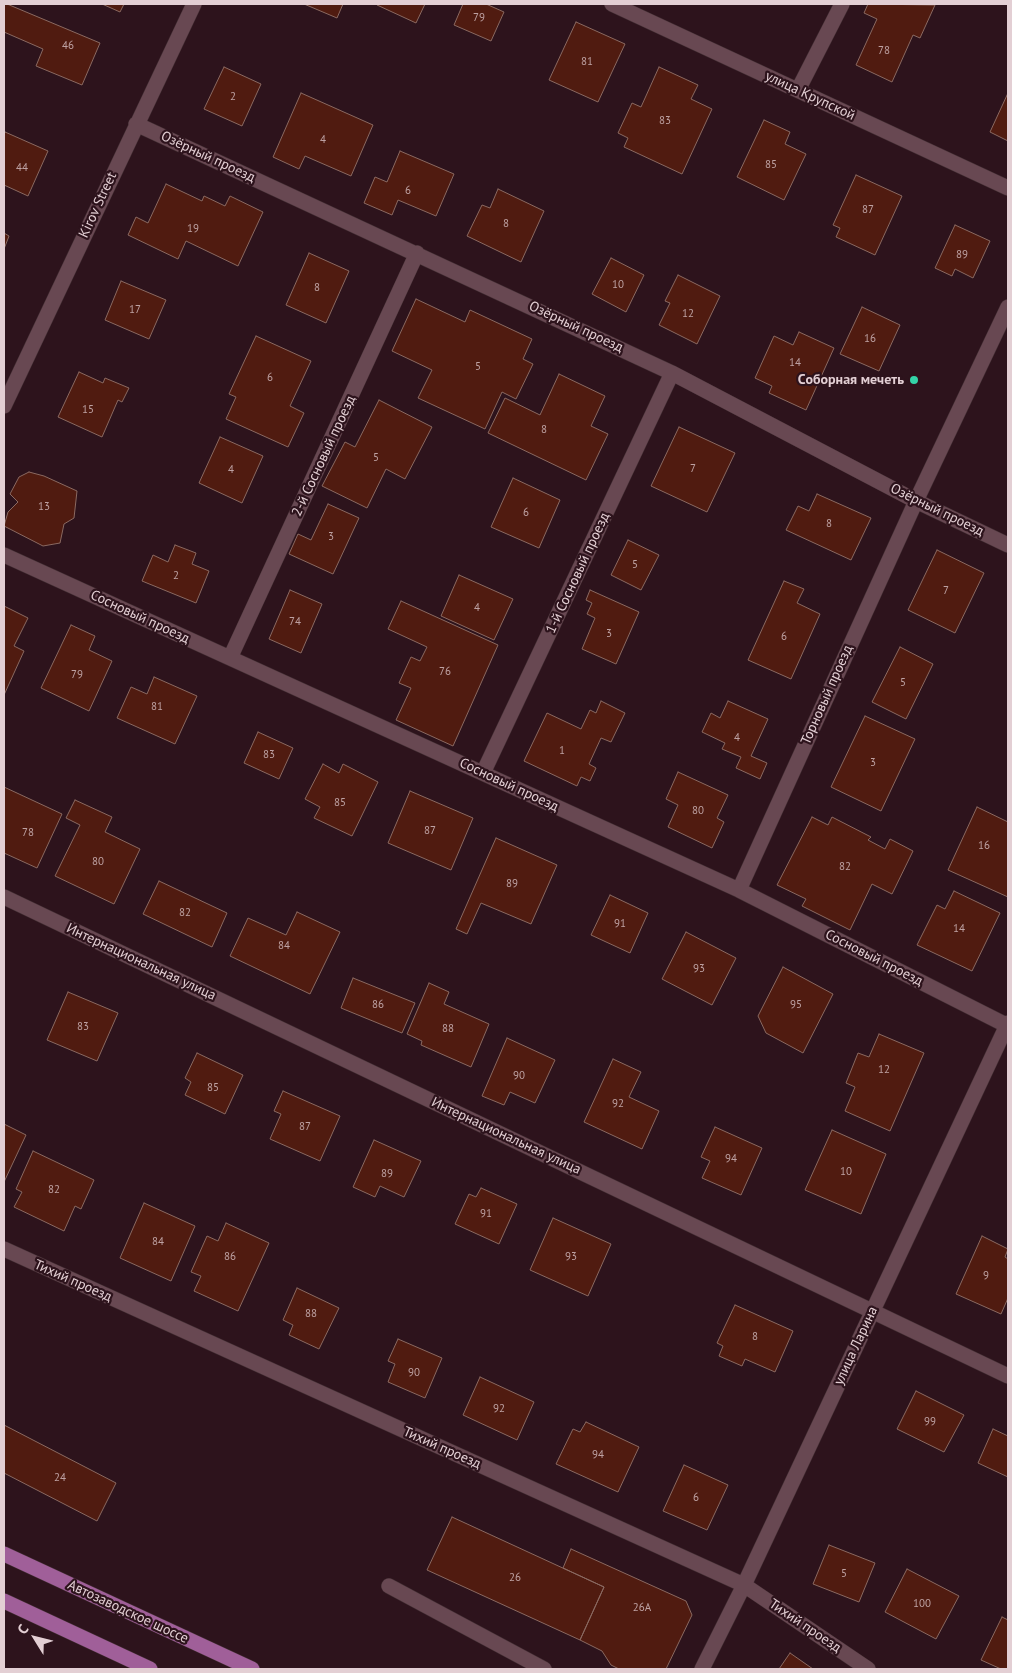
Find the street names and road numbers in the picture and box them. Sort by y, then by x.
street label: улица Крупской [762,68,858,124]
street label: Озёрный проезд [158,128,258,186]
street label: Kirov Street [75,169,121,241]
street label: Озёрный проезд [526,298,626,356]
street label: 2-й Сосновый проезд [289,393,359,519]
street label: Озёрный проезд [887,480,987,540]
street label: 1-й Сосновый проезд [543,510,613,636]
street label: Сосновый проезд [88,587,192,647]
street label: Торновый проезд [798,643,856,747]
street label: Сосновый проезд [457,755,561,815]
street label: Интернациональная улица [64,920,218,1004]
street label: Сосновый проезд [822,926,926,990]
street label: Интернациональная улица [429,1094,583,1178]
street label: Тихий проезд [31,1256,115,1306]
street label: улица Ларина [830,1304,882,1388]
street label: Тихий проезд [400,1423,484,1473]
street label: Автозаводское шоссе [65,1577,191,1647]
street label: Тихий проезд [766,1596,844,1656]

